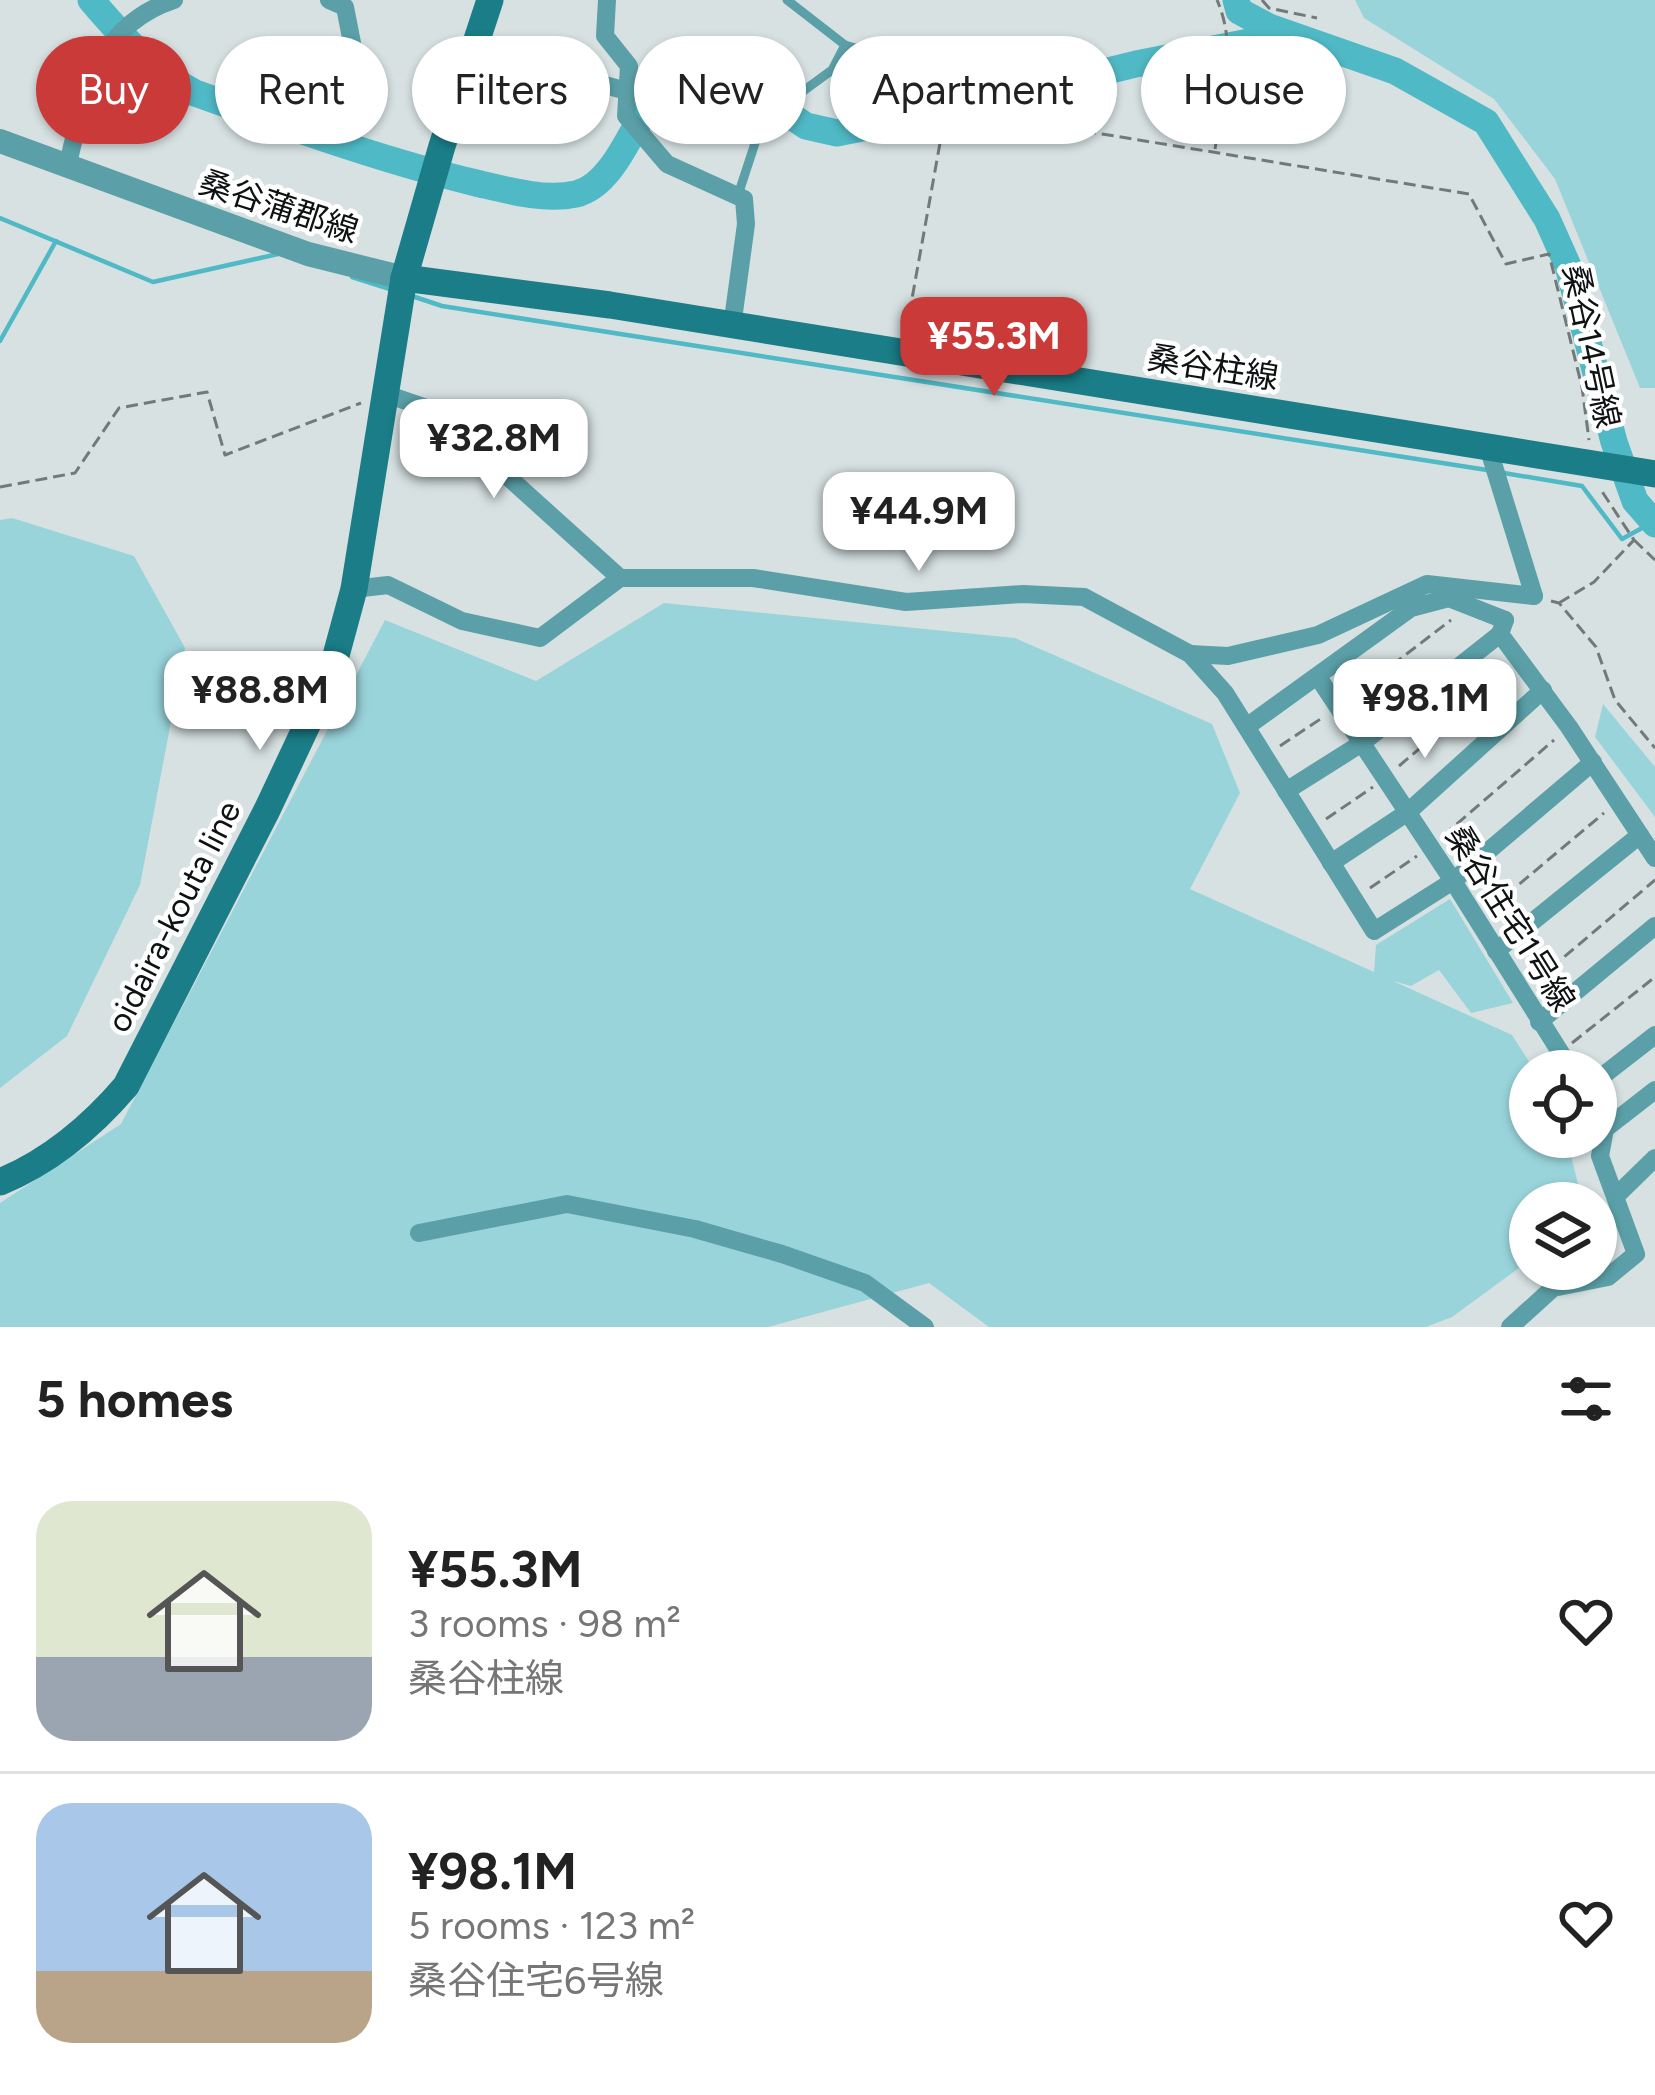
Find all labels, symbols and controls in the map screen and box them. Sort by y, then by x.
chip: Buy [36,36,191,144]
chip: Rent [215,36,388,144]
chip: Filters [412,36,610,144]
chip: New [634,36,806,144]
chip: Apartment [830,36,1117,144]
chip: House [1141,36,1346,144]
street label: 桑谷蒲郡線 [194,162,363,251]
street label: 桑谷14号線 [1555,261,1628,431]
pin: ¥55.3M [896,297,1092,399]
text: ¥55.3M [927,312,1061,359]
street label: 桑谷柱線 [1145,338,1281,397]
pin: ¥32.8M [396,399,592,501]
text: ¥32.8M [427,414,561,461]
pin: ¥44.9M [821,472,1017,574]
text: ¥44.9M [850,487,988,534]
pin: ¥88.8M [162,651,358,753]
pin: ¥98.1M [1327,659,1523,761]
text: ¥88.8M [191,666,329,713]
text: ¥98.1M [1360,674,1490,721]
street label: oidaira-kouta line [98,794,249,1038]
street label: 桑谷住宅1号線 [1438,818,1583,1018]
map controls [1509,1050,1617,1290]
button: locate [1509,1050,1617,1158]
button: layers [1509,1182,1617,1290]
icon: filters [1553,1366,1619,1432]
text: 5 homes [36,1369,233,1430]
text: ¥55.3M [408,1539,582,1600]
icon: home [132,1549,276,1693]
icon: heart [1553,1588,1619,1654]
text: 3 rooms · 98 m² [408,1600,681,1647]
text: 桑谷柱線 [408,1655,564,1702]
text: ¥98.1M [408,1841,577,1902]
icon: home [132,1851,276,1995]
icon: heart [1553,1890,1619,1956]
text: 5 rooms · 123 m² [408,1902,695,1949]
text: 桑谷住宅6号線 [408,1957,664,2004]

